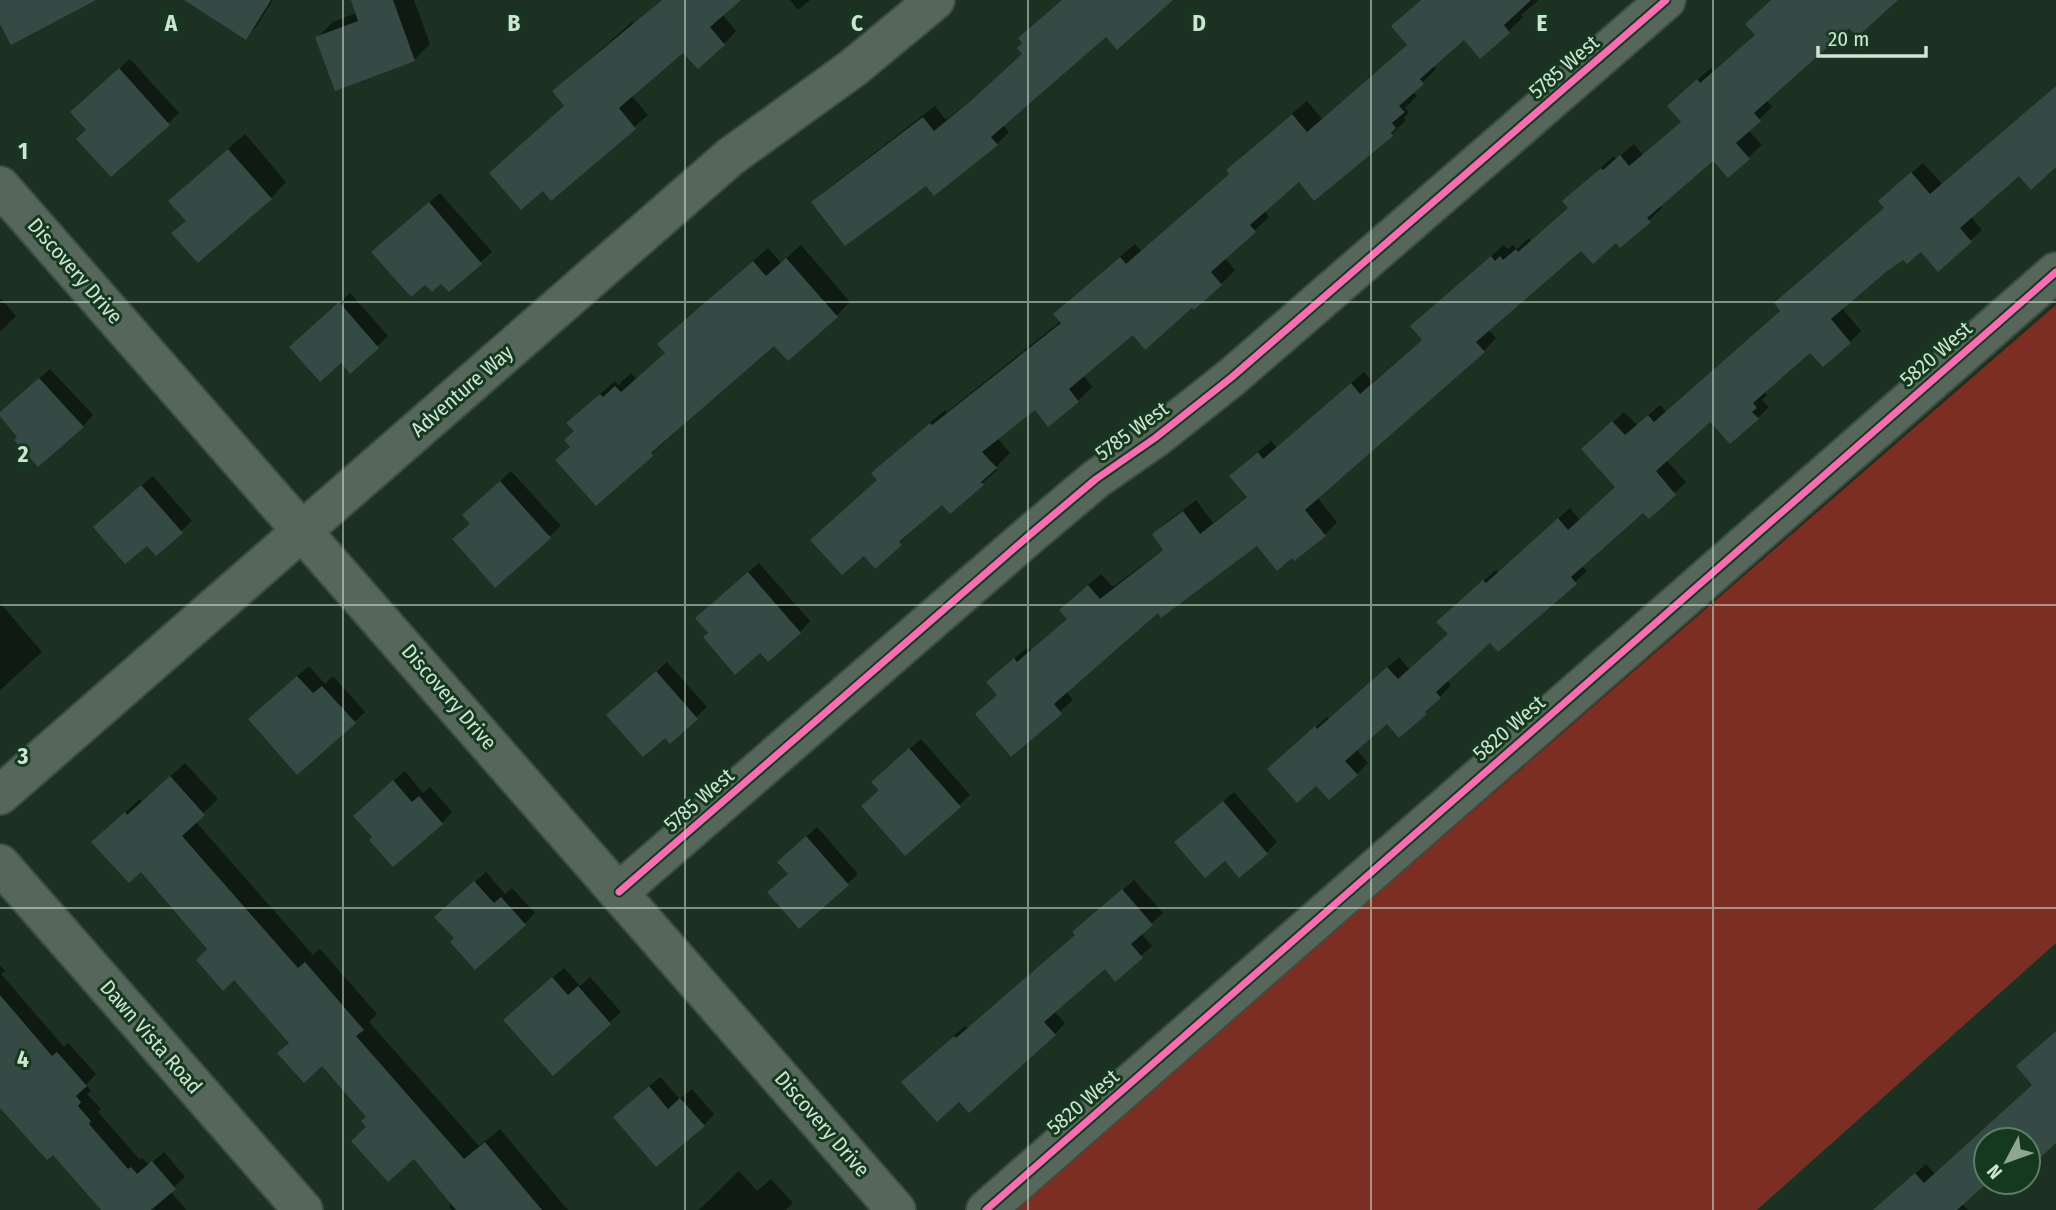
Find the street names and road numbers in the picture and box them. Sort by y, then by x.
street label: 5785 West [1524,30,1604,104]
street label: Discovery Drive [22,213,128,329]
street label: 5820 West [1895,316,1977,392]
street label: Adventure Way [405,339,519,443]
street label: 5785 West [1090,396,1174,466]
street label: Discovery Drive [396,639,502,755]
street label: 5820 West [1468,690,1550,766]
street label: 5785 West [659,763,739,837]
street label: Dawn Vista Road [94,975,208,1099]
street label: 5820 West [1042,1064,1124,1140]
street label: Discovery Drive [769,1066,875,1182]

